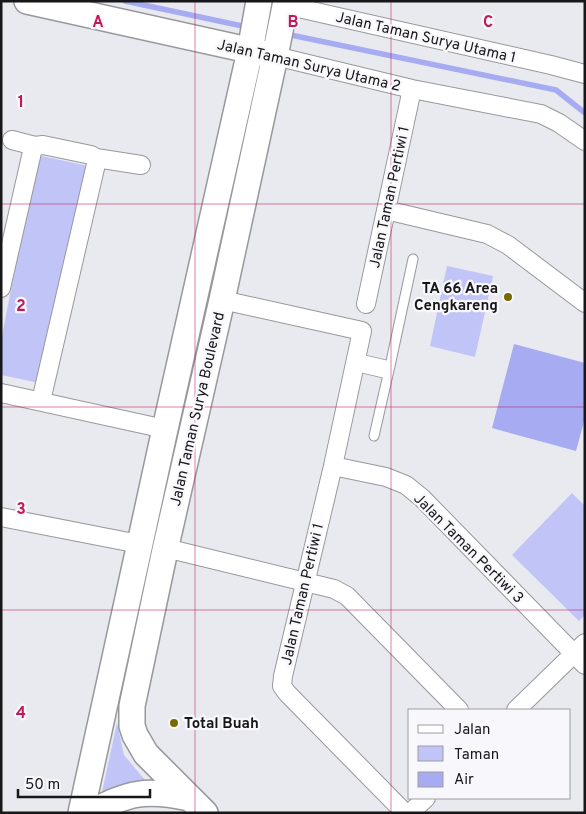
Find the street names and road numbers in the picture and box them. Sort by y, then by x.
street label: Jalan Taman Surya Utama 1 [334,8,518,68]
street label: Jalan Taman Surya Utama 2 [215,36,402,97]
street label: Jalan Taman Pertiwi 1 [366,125,415,270]
street label: Jalan Taman Surya Boulevard [167,310,230,508]
street label: Jalan Taman Pertiwi 3 [409,490,527,608]
street label: Jalan Taman Pertiwi 1 [278,522,329,667]

